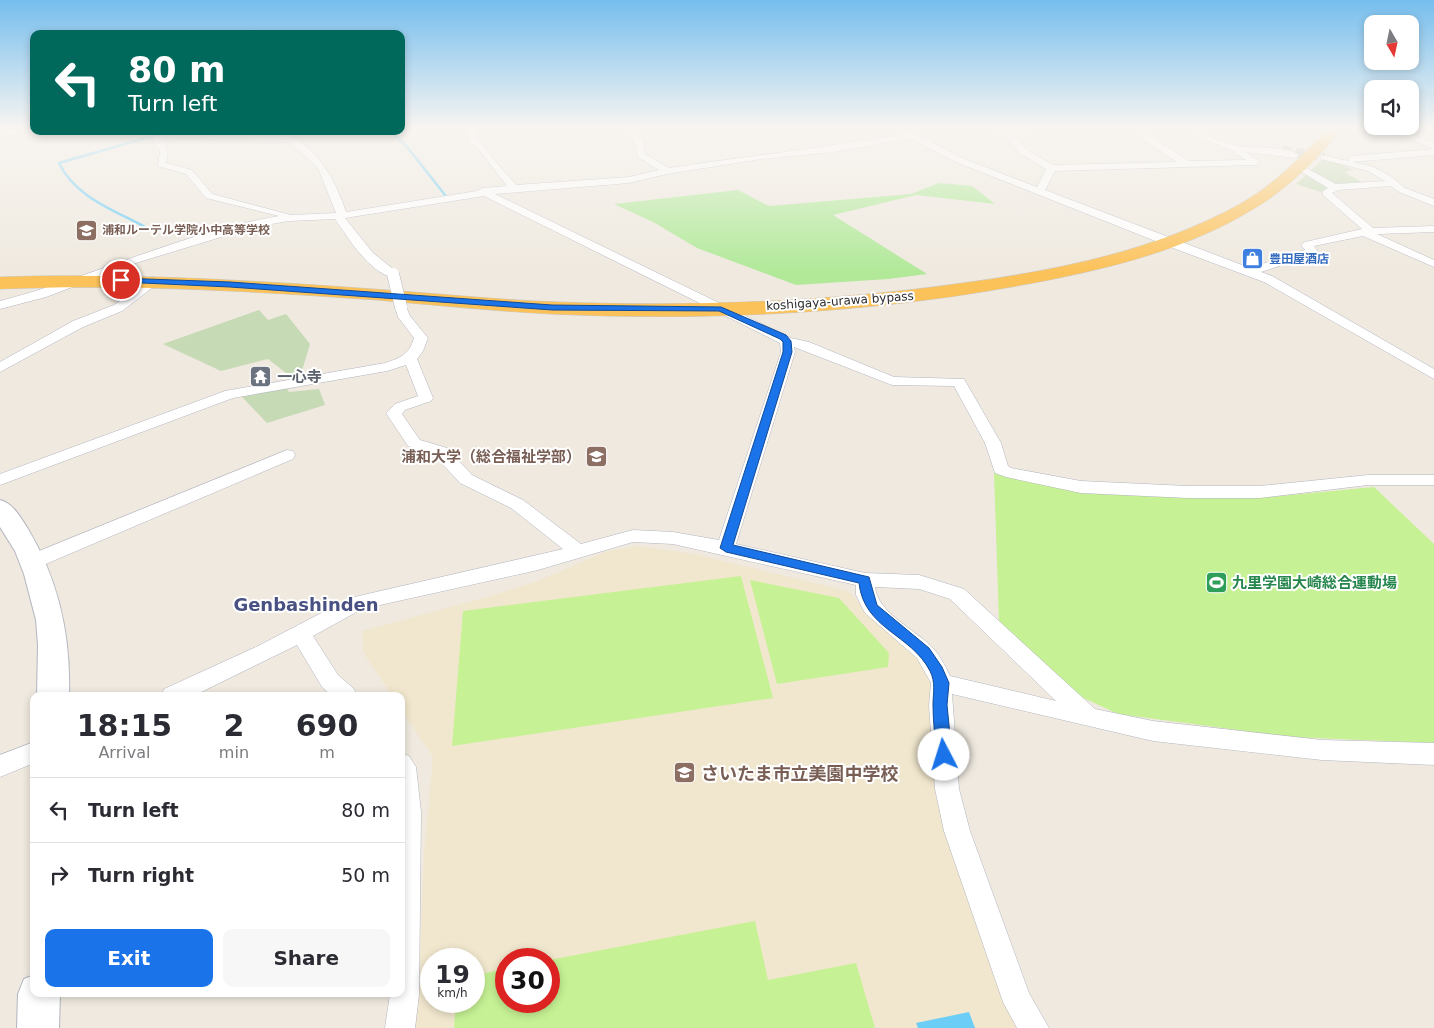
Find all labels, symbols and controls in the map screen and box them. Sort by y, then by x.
north arrow [1364,15,1419,70]
map controls [1364,15,1419,135]
icon: left [45,50,110,115]
text: 80 m [128,50,225,90]
button: sound [1364,80,1419,135]
text: Turn left [128,91,217,116]
school or university icon: 浦和ルーテル学院小中高等学校 [74,218,98,242]
place label: 浦和ルーテル学院小中高等学校 [102,223,270,237]
shop icon: 豊田屋酒店 [1241,247,1265,271]
place label: 豊田屋酒店 [1269,252,1329,266]
pin [100,259,142,301]
icon: arrive [107,266,135,294]
street label: koshigaya-urawa bypass [766,289,914,313]
temple icon: 一心寺 [249,365,273,389]
place label: 一心寺 [277,368,322,386]
school or university icon: 浦和大学（総合福祉学部） [585,445,609,469]
place label: 浦和大学（総合福祉学部） [401,448,581,466]
sports icon: 九里学園大崎総合運動場 [1204,571,1228,595]
place label: 九里学園大崎総合運動場 [1232,574,1397,592]
district label: Genbashinden [233,594,379,615]
text: 18:15 [77,708,172,743]
text: 2 [223,708,244,743]
text: 690 [296,708,358,743]
position arrow [917,728,969,780]
text: Arrival [98,743,150,762]
text: min [219,743,249,762]
text: m [319,743,335,762]
school or university icon: さいたま市立美園中学校 [673,761,697,785]
place label: さいたま市立美園中学校 [701,763,898,784]
icon: left [45,796,73,824]
text: Turn left [88,799,179,821]
text: 80 m [341,799,390,821]
icon: right [45,861,73,889]
text: Turn right [88,864,194,886]
text: 50 m [341,864,390,886]
button: Exit [45,929,213,987]
button: Share [223,929,390,987]
speed limit sign: 30 [495,948,560,1013]
text: 19 [435,960,470,989]
text: km/h [437,986,468,1000]

